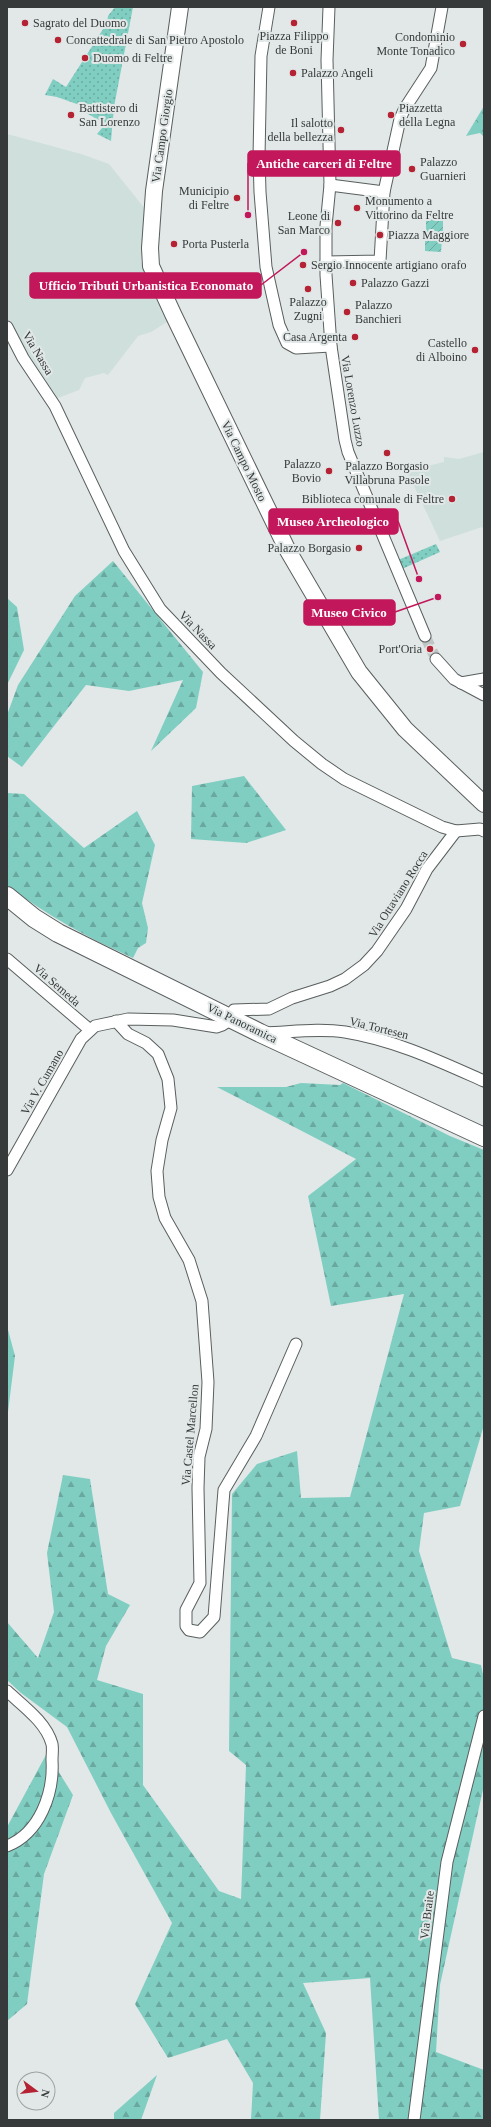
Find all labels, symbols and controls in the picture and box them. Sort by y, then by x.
place label: Sagrato del Duomo [33,16,126,30]
marker: Sagrato del Duomo [20,18,30,28]
marker: Piazza Filippo de Boni [289,18,299,28]
place label: Piazza Filippo de Boni [260,29,329,57]
place label: Condominio Monte Tonadico [376,30,455,58]
place label: Concattedrale di San Pietro Apostolo [66,33,244,47]
marker: Concattedrale di San Pietro Apostolo [53,35,63,45]
marker: Condominio Monte Tonadico [458,39,468,49]
place label: Duomo di Feltre [93,51,172,65]
marker: Duomo di Feltre [80,53,90,63]
place label: Palazzo Angeli [301,66,374,80]
marker: Palazzo Angeli [288,68,298,78]
street label: Via Campo Giorgio [148,88,176,184]
place label: Battistero di San Lorenzo [79,101,140,129]
place label: Piazzetta della Legna [399,101,456,129]
marker: Battistero di San Lorenzo [66,110,76,120]
marker: Piazzetta della Legna [386,110,396,120]
place label: Il salotto della bellezza [267,116,334,144]
marker: Il salotto della bellezza [336,125,346,135]
callout: Antiche carceri di Feltre [248,151,400,176]
place label: Palazzo Guarnieri [420,155,467,183]
text: Antiche carceri di Feltre [256,156,392,171]
marker: Palazzo Guarnieri [407,164,417,174]
place label: Municipio di Feltre [179,184,229,212]
marker: Municipio di Feltre [232,193,242,203]
place label: Monumento a Vittorino da Feltre [365,194,454,222]
marker: Monumento a Vittorino da Feltre [352,203,362,213]
place label: Leone di San Marco [278,209,331,237]
marker: Leone di San Marco [333,218,343,228]
place label: Piazza Maggiore [388,228,469,242]
marker: Piazza Maggiore [375,230,385,240]
place label: Porta Pusterla [182,237,250,251]
marker: Porta Pusterla [169,239,179,249]
place label: Sergio Innocente artigiano orafo [311,258,466,272]
marker: Sergio Innocente artigiano orafo [298,260,308,270]
callout: Ufficio Tributi Urbanistica Economato [30,273,261,298]
place label: Palazzo Gazzi [361,276,430,290]
text: Ufficio Tributi Urbanistica Economato [39,278,253,293]
marker: Palazzo Gazzi [348,278,358,288]
marker: Palazzo Zugni [303,284,313,294]
place label: Palazzo Zugni [289,295,327,323]
place label: Palazzo Banchieri [355,298,402,326]
marker: Palazzo Banchieri [342,307,352,317]
street label: Via Nassa [20,329,57,378]
place label: Casa Argenta [283,330,348,344]
marker: Casa Argenta [350,332,360,342]
place label: Castello di Alboino [416,336,467,364]
marker: Castello di Alboino [470,345,480,355]
street label: Via Lorenzo Luzzo [338,354,368,448]
street label: Via Campo Mosto [218,418,270,504]
marker: Palazzo Borgasio Villabruna Pasole [382,448,392,458]
place label: Palazzo Bovio [284,457,321,485]
place label: Palazzo Borgasio Villabruna Pasole [345,459,429,487]
marker: Palazzo Bovio [324,466,334,476]
place label: Biblioteca comunale di Feltre [302,492,444,506]
marker: Biblioteca comunale di Feltre [447,494,457,504]
callout: Museo Archeologico [269,509,398,534]
text: Museo Archeologico [277,514,389,529]
place label: Palazzo Borgasio [268,541,351,555]
marker: Palazzo Borgasio [354,543,364,553]
callout: Museo Civico [304,600,395,625]
text: Museo Civico [311,605,387,620]
street label: Via Nassa [176,608,220,653]
place label: Port'Oria [379,642,423,656]
marker: Port'Oria [425,644,435,654]
street label: Via Ottaviano Rocca [366,847,431,940]
street label: Via Semeda [31,961,84,1010]
street label: Via Panoramica [205,1000,280,1046]
street label: Via Tortesen [348,1014,410,1042]
street label: Via V. Cumano [18,1047,66,1117]
street label: Via Castel Marcellon [179,1384,201,1486]
street label: Via Braite [417,1890,437,1940]
north arrow [16,2071,56,2111]
text: N [39,2088,52,2099]

